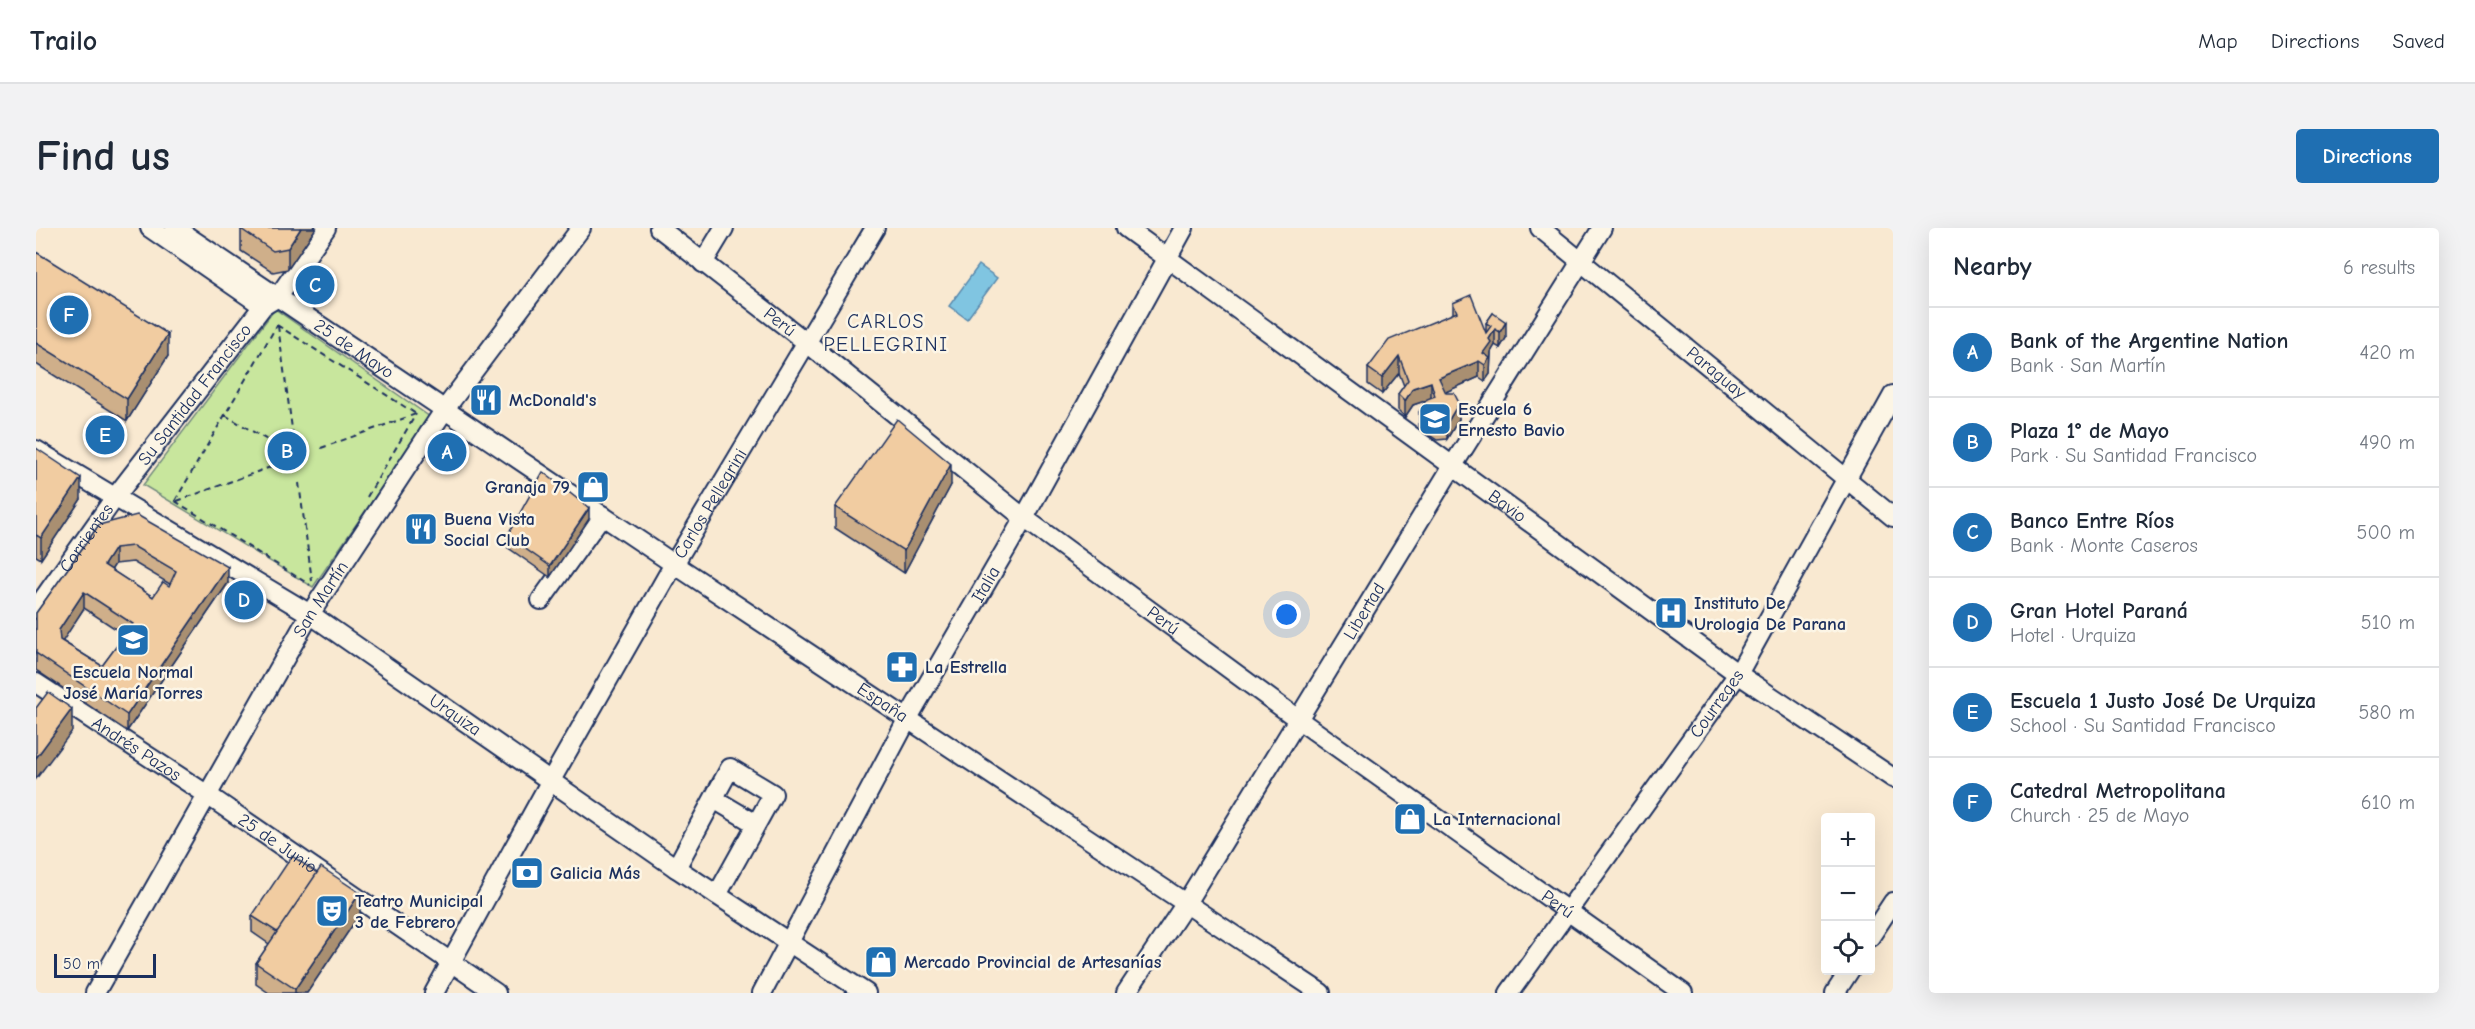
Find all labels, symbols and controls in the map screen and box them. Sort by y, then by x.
text: Trailo [30,25,97,57]
text: Map [2198,29,2238,53]
text: Directions [2271,29,2360,53]
text: Saved [2393,29,2445,53]
button: Directions [2296,129,2439,183]
text: Find us [36,132,170,181]
text: Nearby [1953,252,2032,282]
text: 6 results [2343,256,2415,279]
pin: C [296,262,334,308]
pin: F [50,292,88,338]
street label: Perú [760,303,800,341]
district label: CARLOS PELLEGRINI [823,310,949,356]
street label: 25 de Mayo [310,314,398,383]
street label: Su Santidad Francisco [133,320,256,469]
text: Bank of the Argentine Nation [2010,328,2288,354]
text: A [1967,341,1978,364]
text: 420 m [2359,341,2415,364]
street label: Paraguay [1682,342,1751,404]
text: Bank · San Martín [2010,354,2166,377]
restaurant icon: McDonald's [468,382,504,418]
place label: McDonald's [509,390,597,411]
place label: Escuela 6 Ernesto Bavio [1458,399,1565,441]
school or university icon: Escuela 6 Ernesto Bavio [1417,401,1453,437]
pin: E [86,412,124,458]
text: Plaza 1° de Mayo [2010,418,2169,444]
pin: B [268,428,306,474]
pin: A [428,430,466,474]
text: B [1966,431,1979,454]
text: 490 m [2359,431,2415,454]
text: Park · Su Santidad Francisco [2010,444,2257,467]
street label: Carlos Pellegrini [669,445,751,562]
shop icon: Granaja 79 [575,469,611,505]
place label: Granaja 79 [485,477,570,498]
street label: Bavio [1484,485,1530,527]
street label: Corrientes [55,500,118,576]
text: Banco Entre Ríos [2010,508,2174,534]
place label: Buena Vista Social Club [444,509,535,551]
restaurant icon: Buena Vista Social Club [403,511,439,547]
text: C [1966,521,1979,544]
text: 500 m [2357,521,2415,544]
text: Bank · Monte Caseros [2010,534,2198,557]
street label: San Martín [289,557,352,641]
street label: Italia [967,562,1004,606]
pin: D [224,578,264,622]
street label: Libertad [1339,579,1389,643]
place label: Instituto De Urologia De Parana [1694,593,1846,635]
hospital icon: Instituto De Urologia De Parana [1653,595,1689,631]
text: Gran Hotel Paraná [2010,598,2188,624]
your location [1272,600,1301,629]
street label: Perú [1143,602,1183,639]
text: D [1966,611,1979,634]
text: 510 m [2361,611,2415,634]
school or university icon: Escuela Normal José María Torres [115,622,151,658]
text: Hotel · Urquiza [2010,624,2136,647]
pharmacy icon: La Estrella [884,649,920,685]
place label: La Estrella [925,657,1007,678]
place label: Escuela Normal José María Torres [63,662,203,704]
street label: Courreges [1685,666,1748,742]
street label: España [853,678,912,727]
text: Escuela 1 Justo José De Urquiza [2010,688,2316,714]
street label: Urquiza [425,689,485,740]
text: E [1967,701,1978,724]
text: 580 m [2358,701,2415,724]
street label: Andrés Pazos [88,712,185,785]
text: School · Su Santidad Francisco [2010,714,2276,737]
text: Catedral Metropolitana [2010,778,2226,804]
text: F [1967,791,1978,814]
text: 610 m [2361,791,2415,814]
shop icon: La Internacional [1392,801,1428,837]
text: Church · 25 de Mayo [2010,804,2189,827]
street label: 25 de Junio [234,809,321,878]
place label: La Internacional [1433,809,1561,830]
map controls [1821,813,1875,975]
button: + [1821,813,1875,867]
bank icon: Galicia Más [509,855,545,891]
place label: Galicia Más [550,863,641,884]
button: − [1821,867,1875,921]
street label: Perú [1538,885,1578,923]
place label: Teatro Municipal 3 de Febrero [355,891,483,933]
theatre icon: Teatro Municipal 3 de Febrero [314,893,350,929]
button: locate [1821,921,1875,975]
shop icon: Mercado Provincial de Artesanías [863,944,899,980]
scale bar [54,951,156,978]
place label: Mercado Provincial de Artesanías [904,952,1162,973]
text: 50 m [63,955,100,973]

